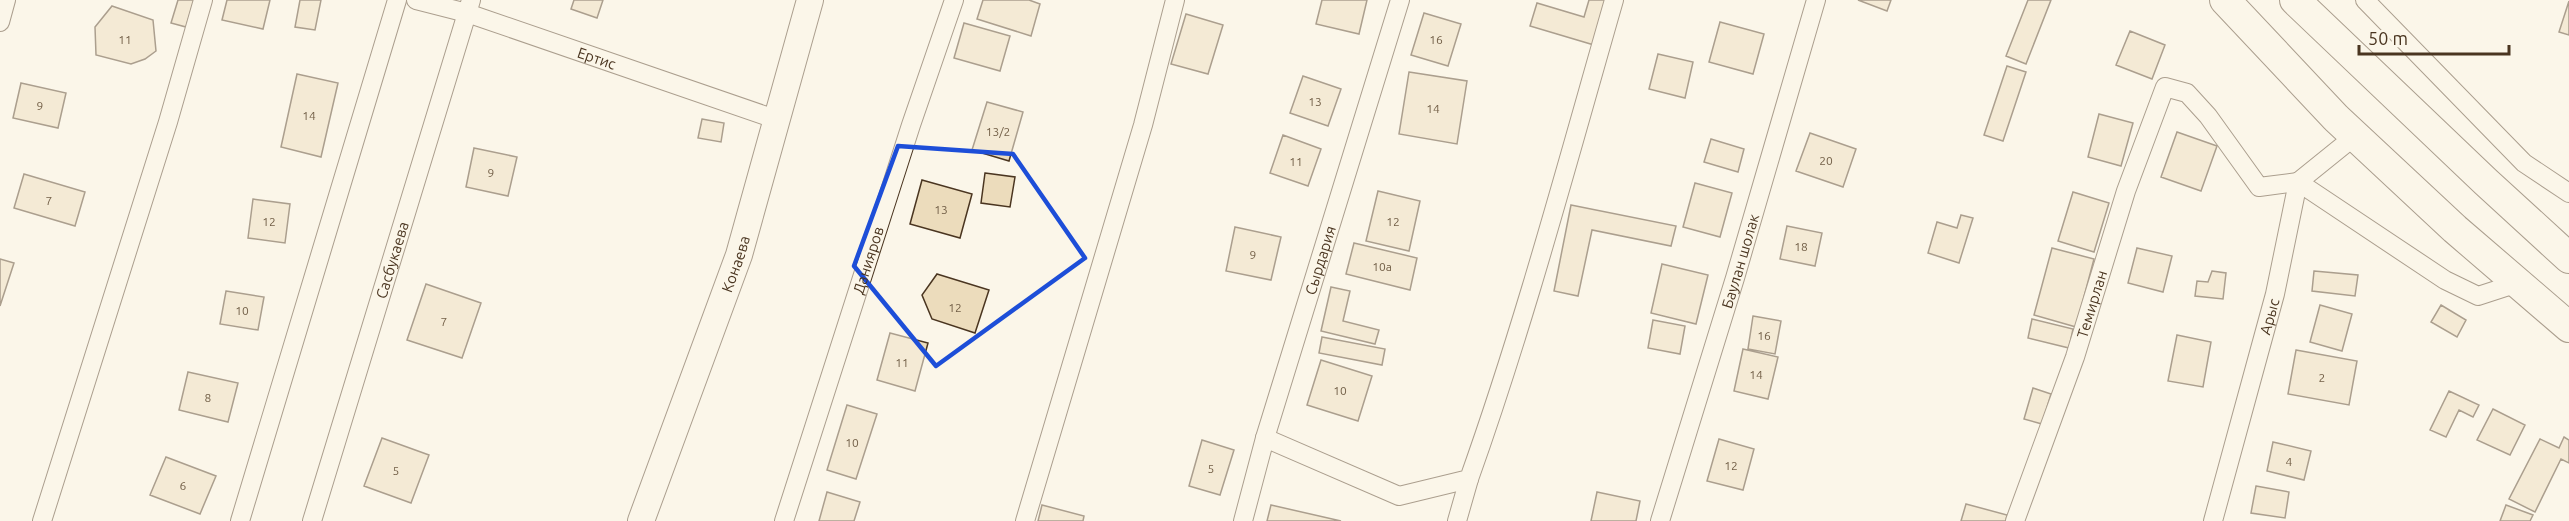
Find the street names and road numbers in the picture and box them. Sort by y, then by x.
street label: Ертис [575,43,618,72]
street label: Баулан шолак [1718,211,1762,310]
street label: Сасбукаева [372,219,411,300]
street label: Сырдария [1301,223,1338,297]
street label: Данияров [849,224,886,296]
street label: Конаева [718,234,752,294]
street label: Темирлан [2073,268,2110,340]
street label: Арыс [2256,297,2282,336]

